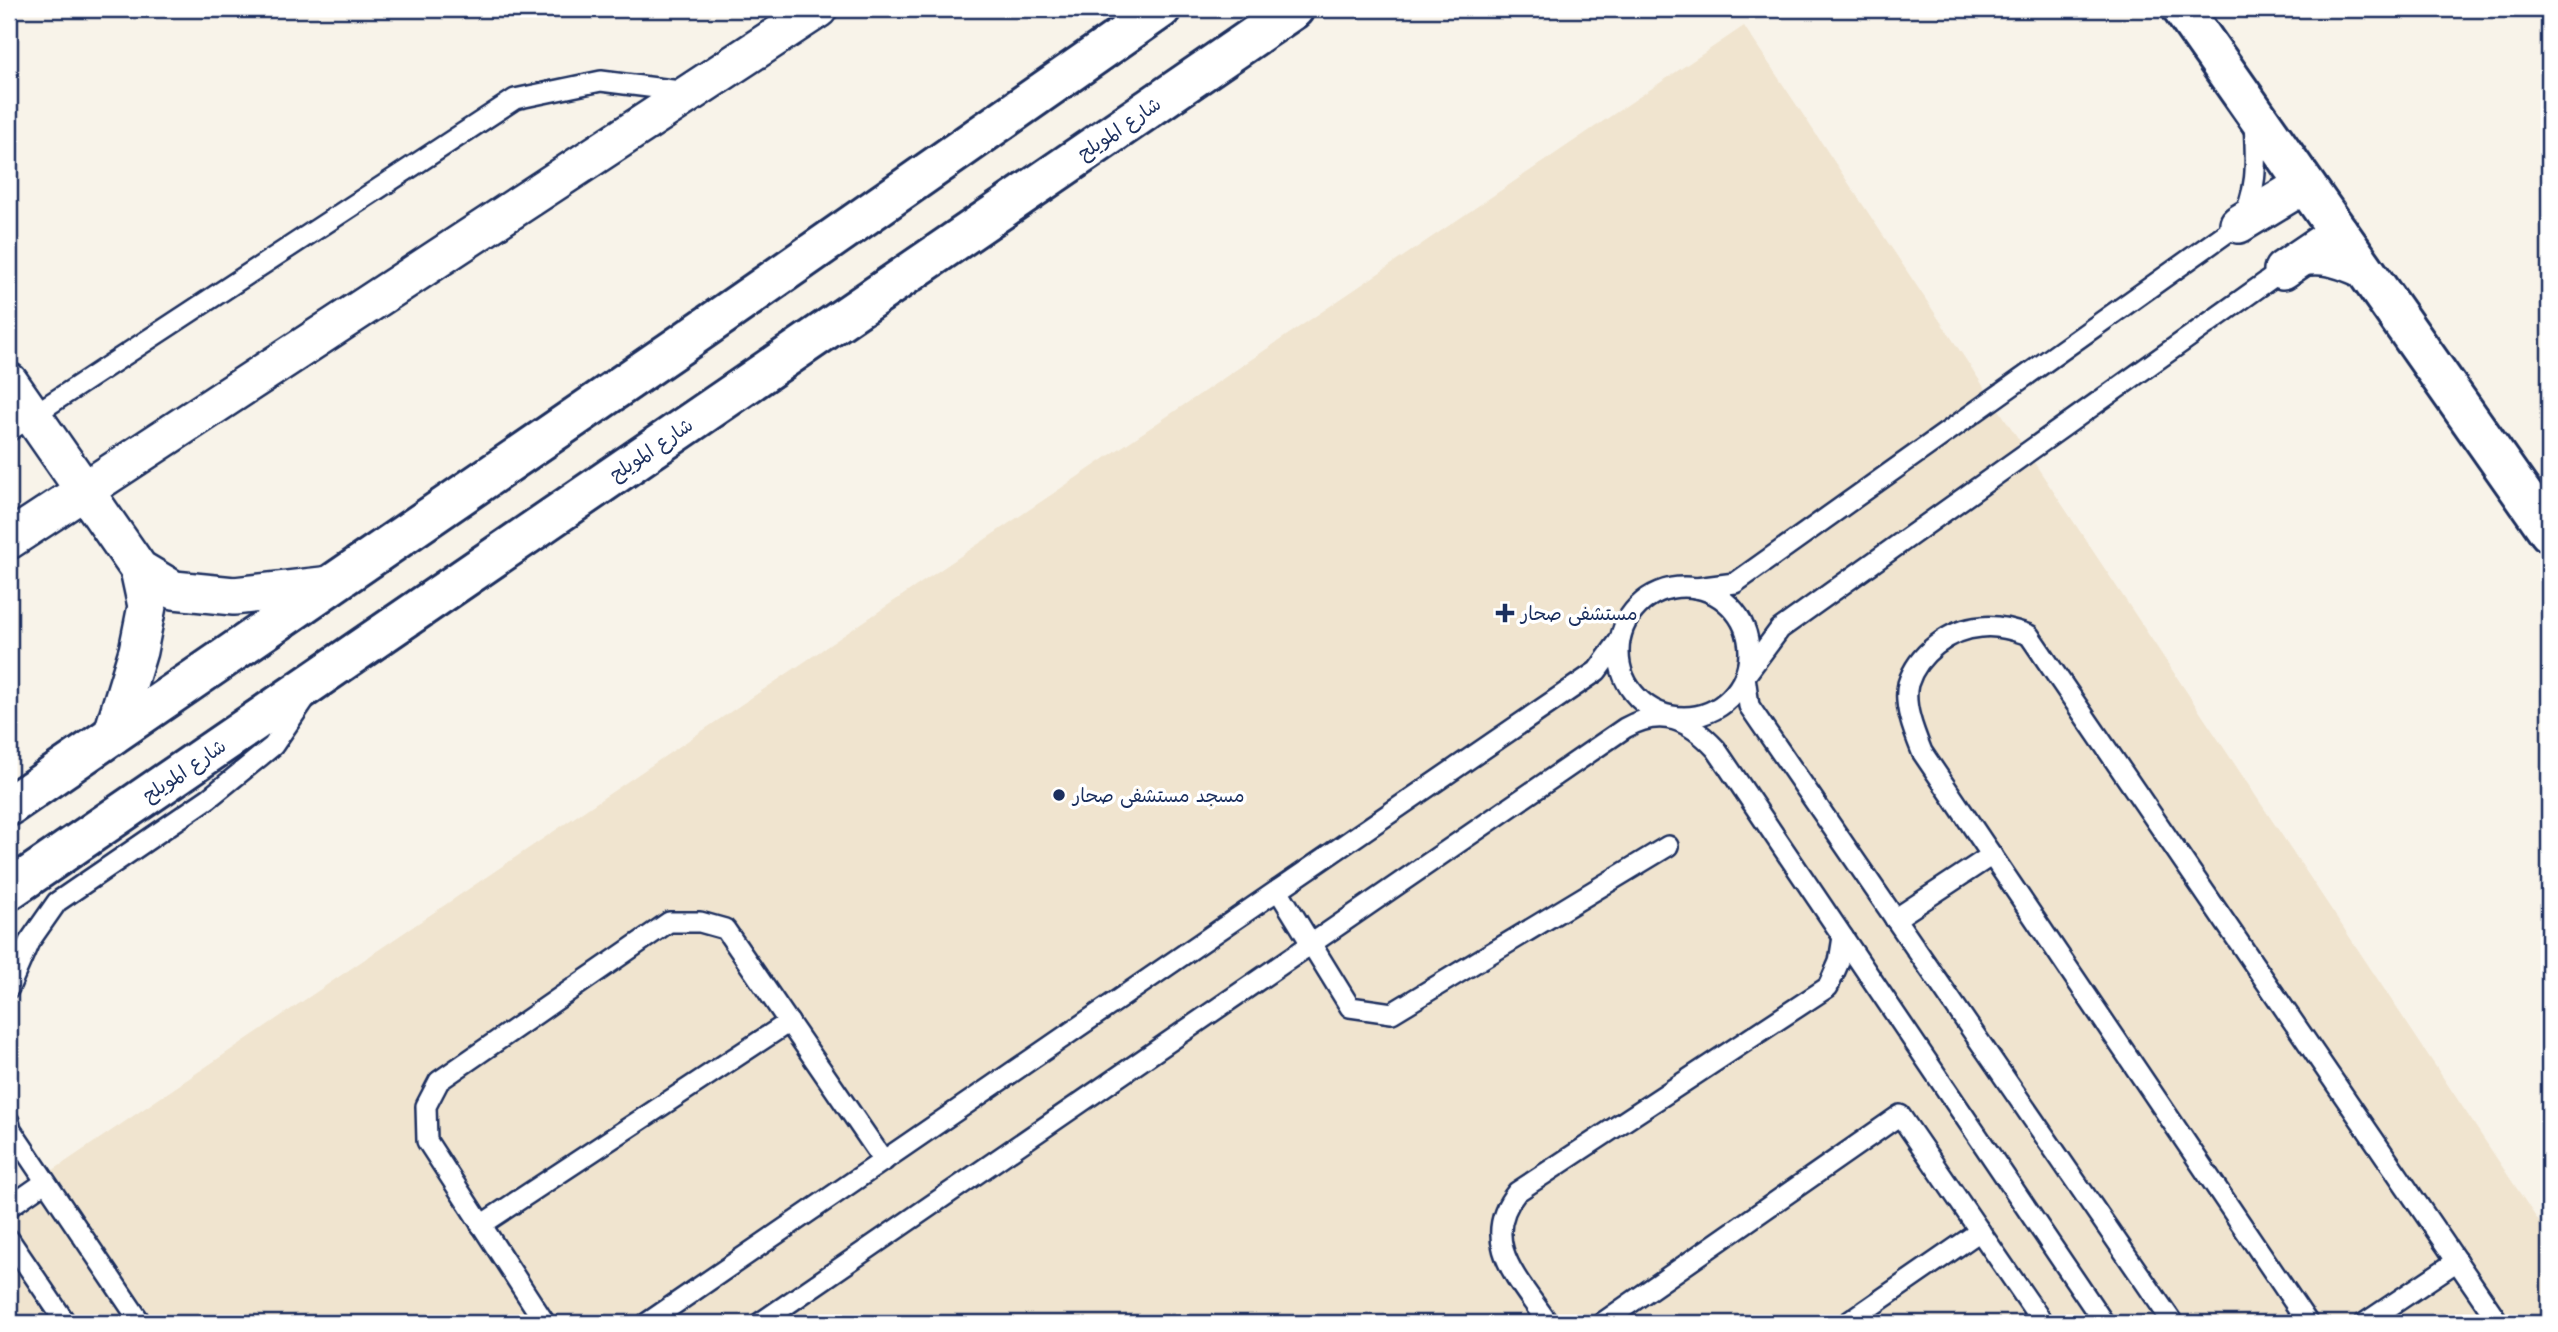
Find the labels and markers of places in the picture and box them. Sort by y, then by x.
place label: مستشفى صحار [1519,598,1638,626]
marker: مستشفى صحار [1495,603,1515,623]
place label: مسجد مستشفى صحار [1071,780,1245,808]
marker: مسجد مستشفى صحار [1051,787,1067,803]

